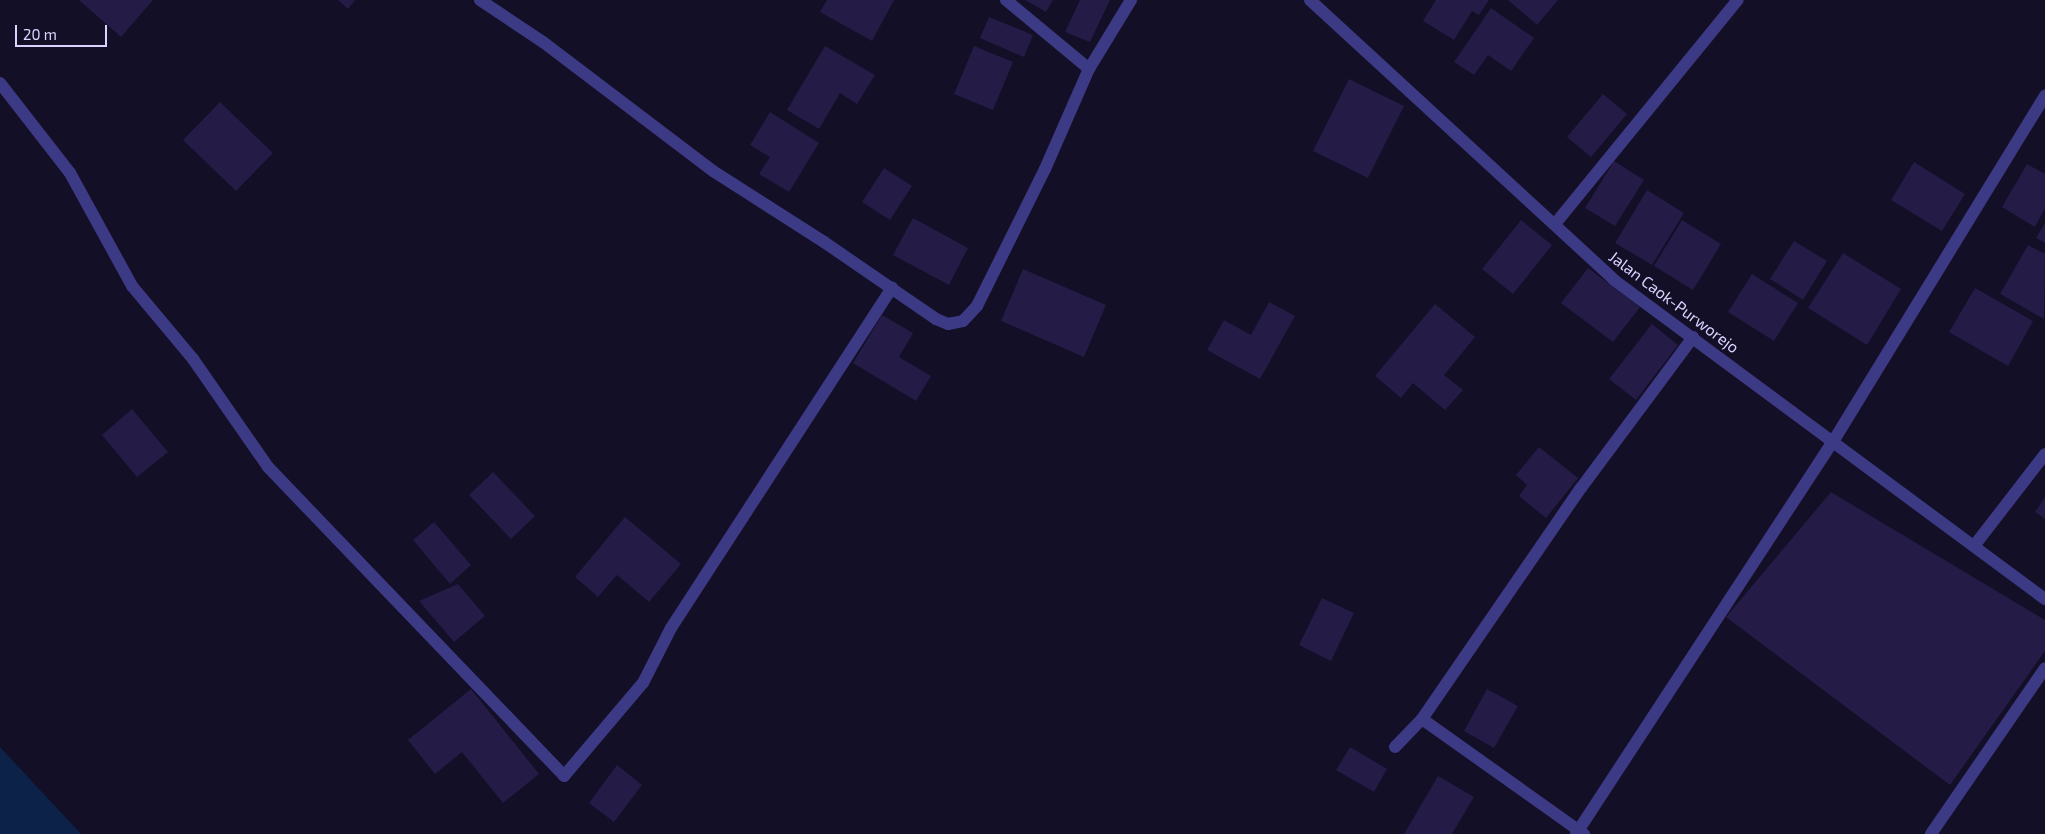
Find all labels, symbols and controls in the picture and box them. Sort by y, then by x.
scale bar [18,15,110,47]
text: 20 m [23,25,57,43]
street label: Jalan Caok-Purworejo [1605,247,1743,357]

